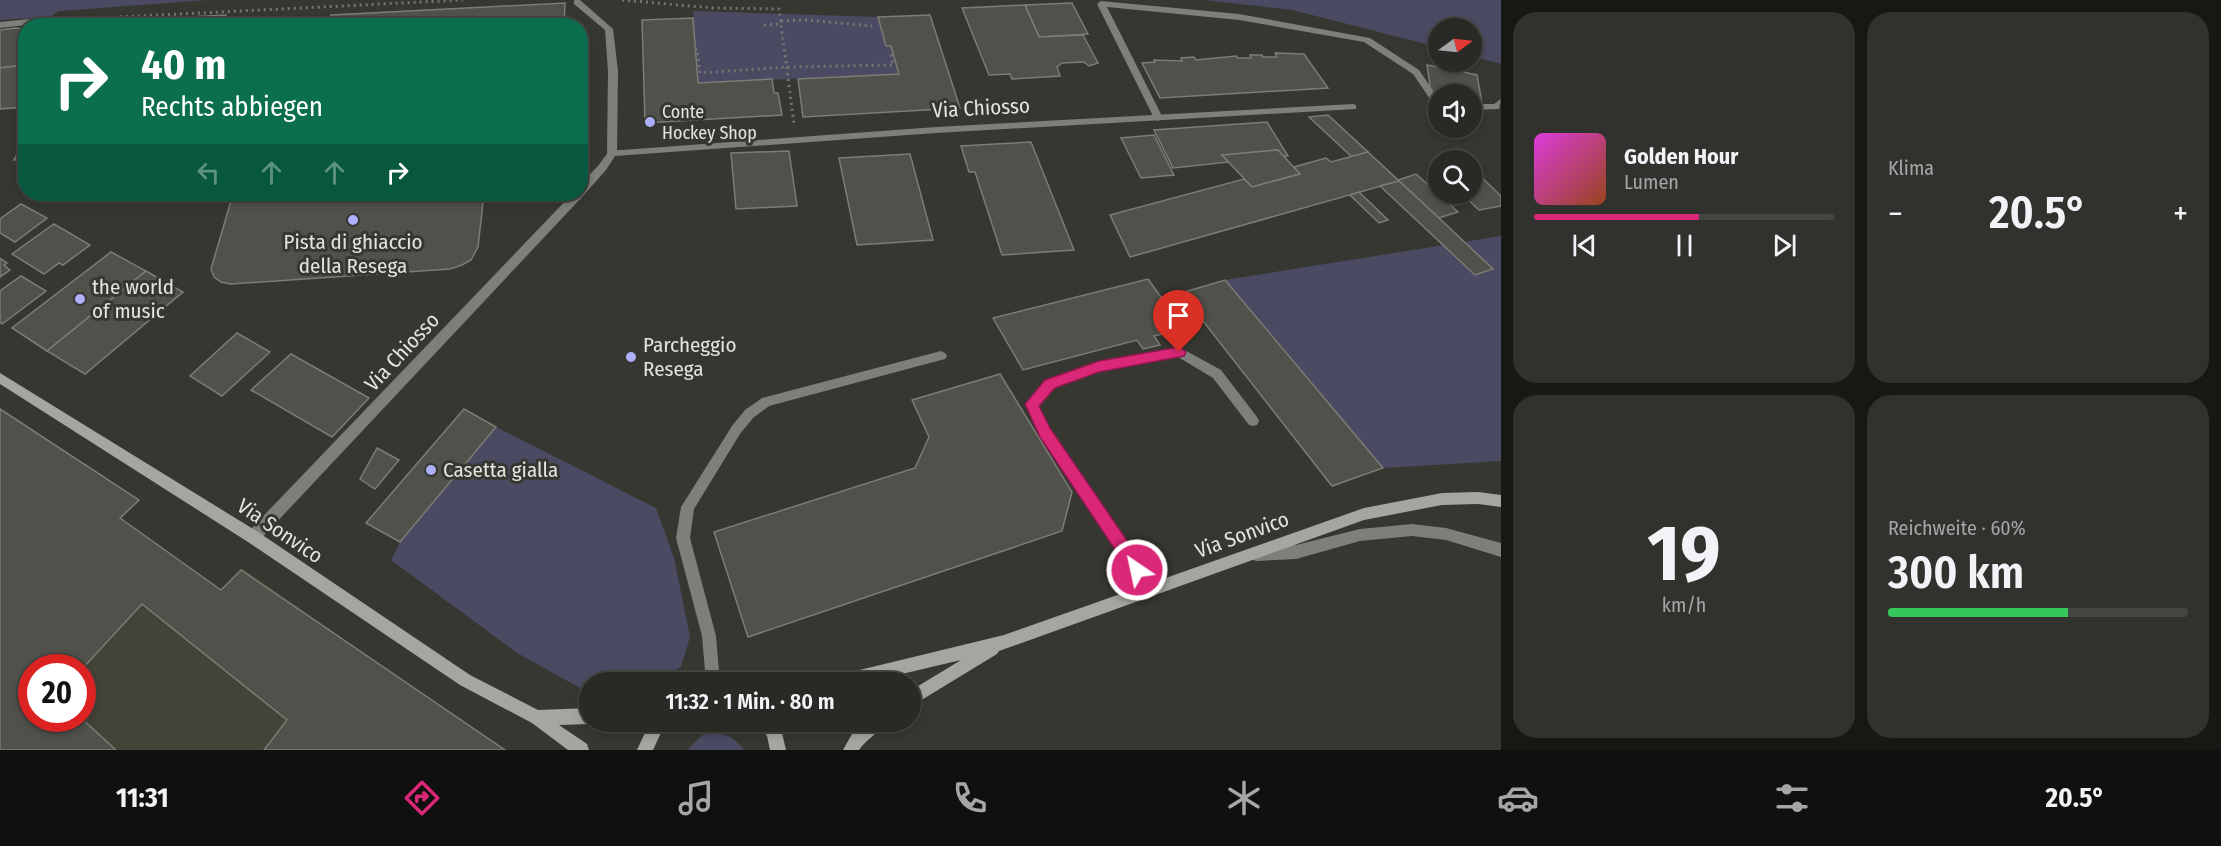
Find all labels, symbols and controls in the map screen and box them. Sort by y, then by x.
north arrow [1428,18,1482,72]
map controls [1428,18,1482,204]
text: 40 m [141,40,226,90]
icon: right [42,42,120,120]
button: sound [1428,84,1482,138]
text: Rechts abbiegen [141,91,323,123]
street label: Via Chiosso [931,92,1031,124]
place label: Conte Hockey Shop [662,101,757,144]
marker: Conte Hockey Shop [643,115,657,129]
text: Golden Hour [1624,143,1738,170]
button: search [1428,150,1482,204]
icon: left [192,156,225,189]
icon: ahead [255,156,288,189]
icon: ahead [318,156,351,189]
icon: right [381,156,414,189]
text: Klima [1888,156,1934,180]
text: Lumen [1624,170,1679,194]
text: 20.5° [1989,186,2087,240]
text: − [1888,194,1903,234]
text: + [2173,194,2188,234]
marker: Pista di ghiaccio della Resega [346,213,360,227]
place label: Pista di ghiaccio della Resega [283,229,423,279]
icon: previous [1568,229,1601,262]
icon: pause [1668,229,1701,262]
icon: next [1768,229,1801,262]
place label: the world of music [92,274,174,324]
pin [1153,290,1204,352]
marker: the world of music [73,292,87,306]
icon: arrive [1162,299,1195,332]
street label: Via Chiosso [359,307,445,397]
place label: Parcheggio Resega [643,332,736,382]
marker: Parcheggio Resega [624,350,638,364]
place label: Casetta gialla [443,457,558,483]
marker: Casetta gialla [424,463,438,477]
street label: Via Sonvico [232,493,328,569]
street label: Via Sonvico [1192,506,1292,564]
text: 19 [1647,507,1721,601]
text: Reichweite · 60% [1888,516,2026,540]
position arrow [1105,538,1169,602]
text: 300 km [1888,546,2024,600]
text: km/h [1662,593,1706,617]
speed limit sign: 20 [18,654,96,732]
text: 11:32 · 1 Min. · 80 m [665,688,835,715]
icon: directions [401,777,443,819]
icon: music [675,777,717,819]
icon: phone [949,777,991,819]
icon: climate [1223,777,1265,819]
icon: car [1497,777,1539,819]
icon: filters [1771,777,1813,819]
text: 11:31 [116,782,169,814]
text: 20.5° [2046,782,2105,814]

